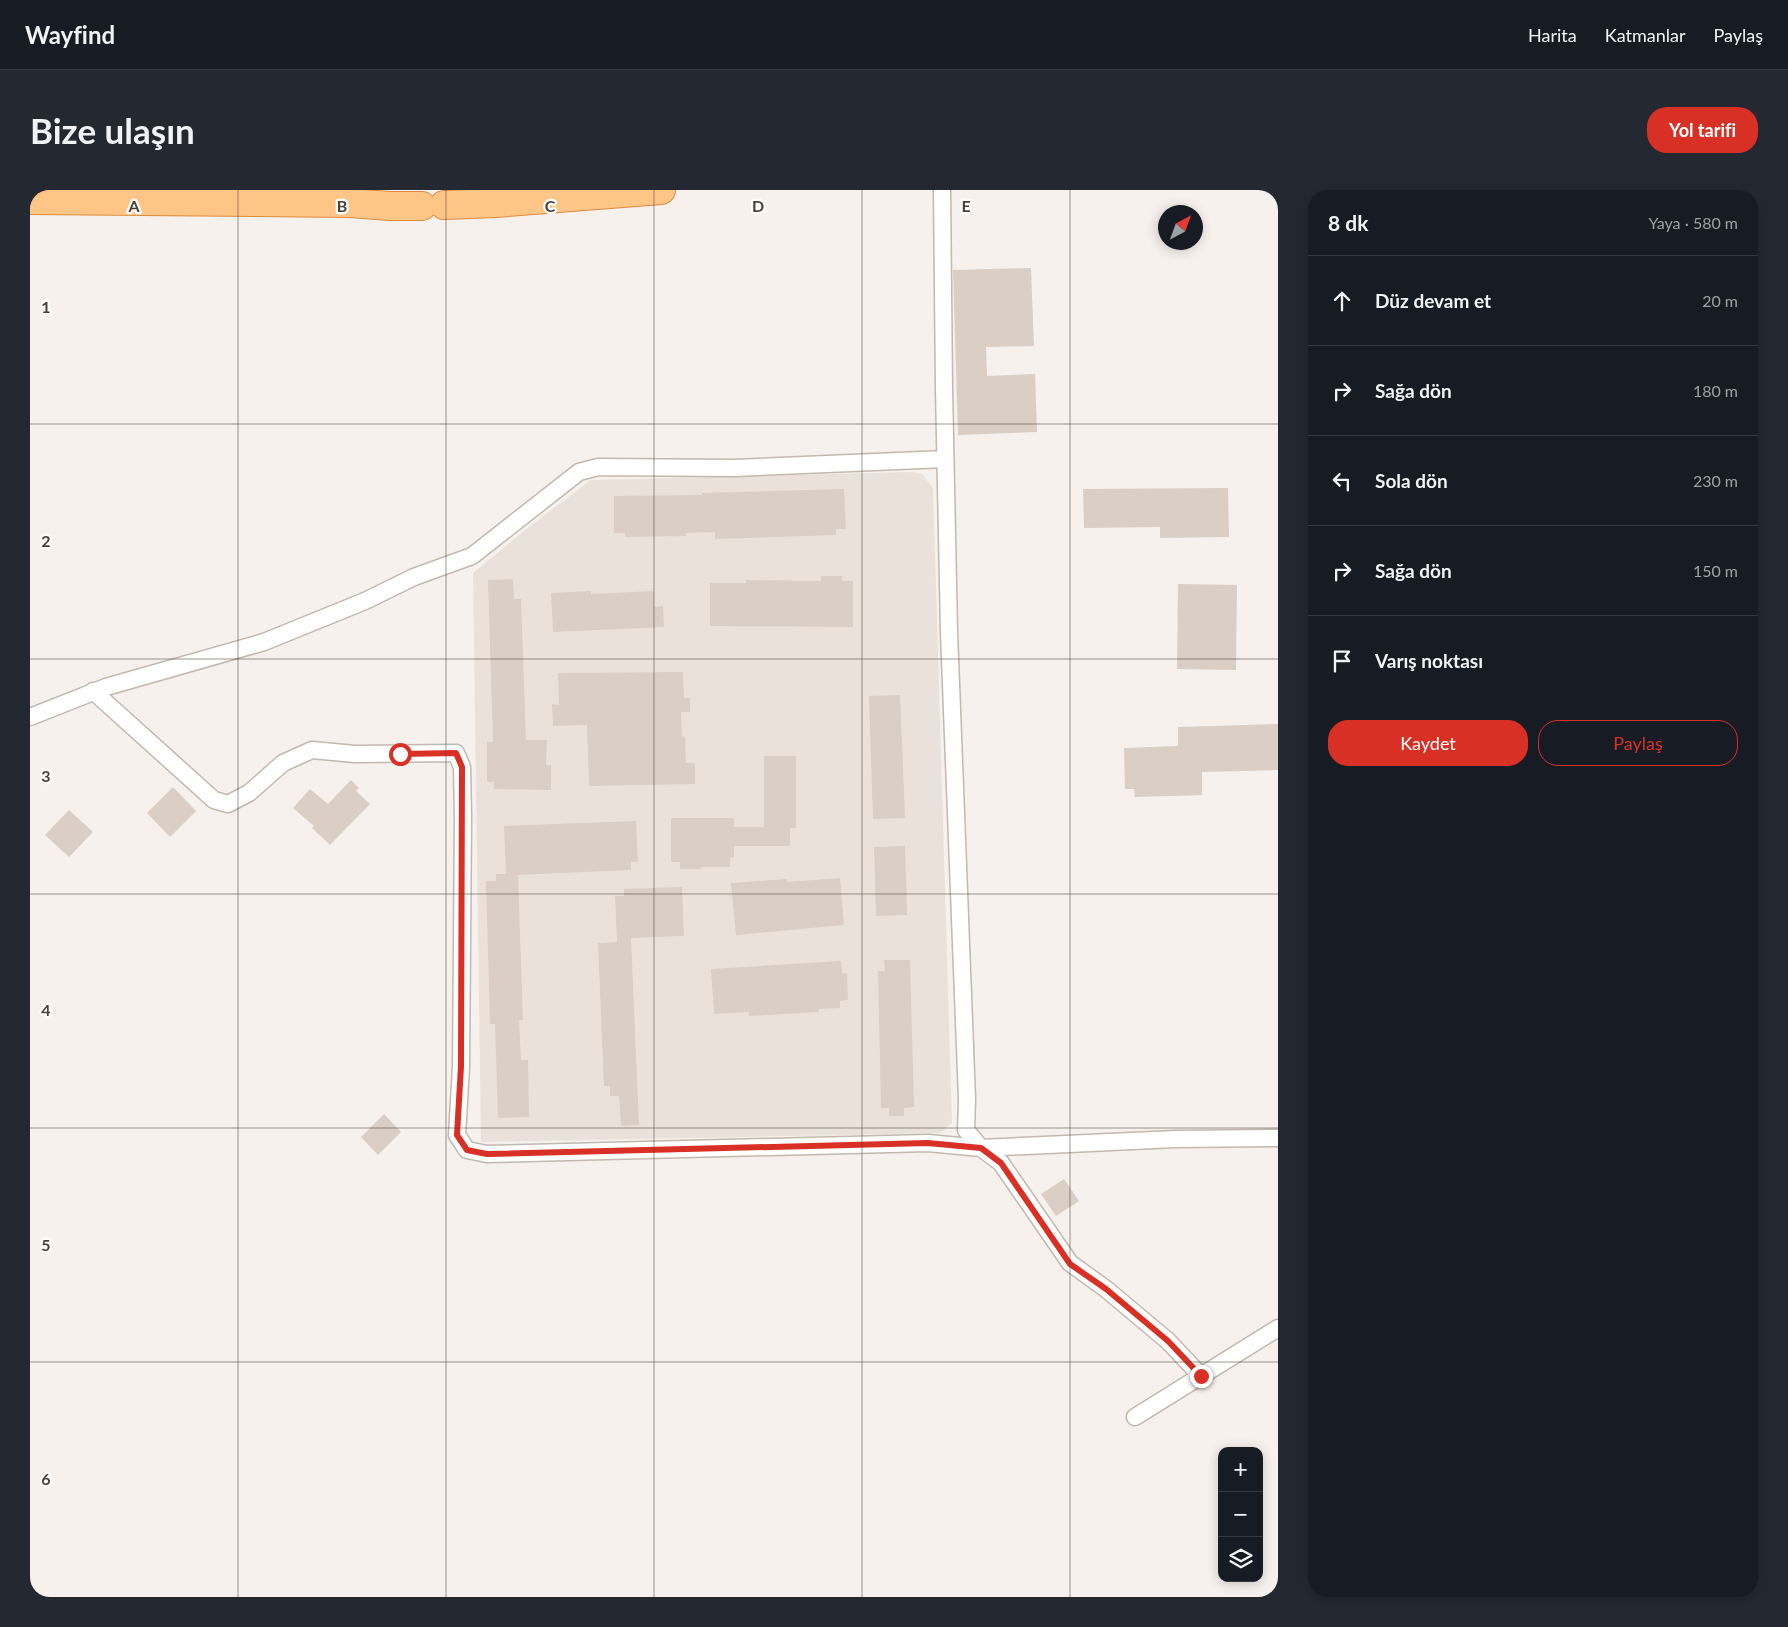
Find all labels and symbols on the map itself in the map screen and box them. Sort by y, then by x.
text: A [127,196,140,215]
text: B [337,196,347,215]
text: C [545,196,556,215]
text: D [752,196,764,215]
text: E [961,196,971,215]
north arrow [1158,205,1203,250]
text: 1 [41,297,51,316]
text: 2 [41,531,51,550]
route start [389,743,412,766]
text: 3 [41,766,51,785]
text: 4 [41,1000,51,1019]
text: 5 [41,1235,51,1254]
route end [1190,1365,1213,1388]
text: 6 [41,1469,51,1488]

